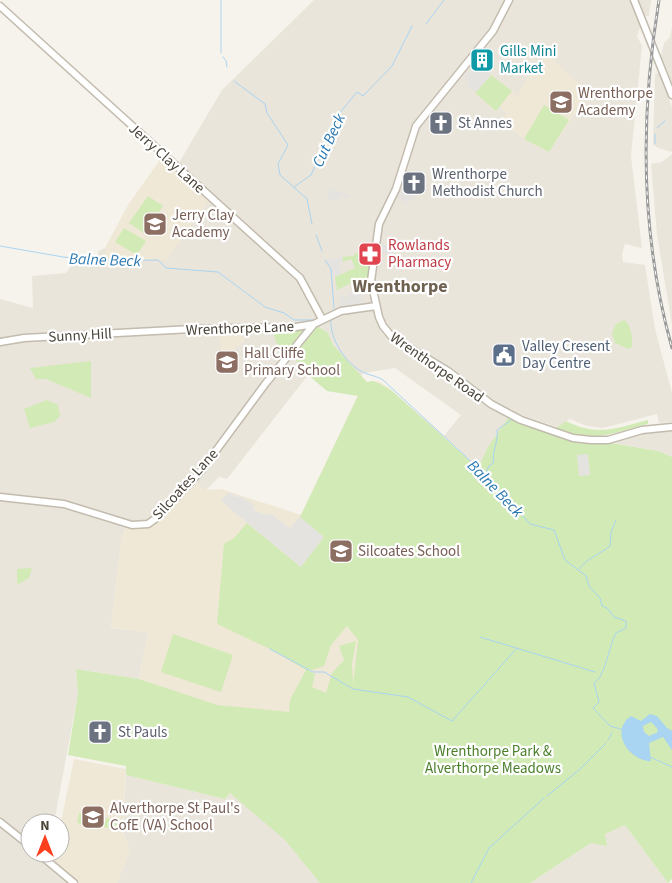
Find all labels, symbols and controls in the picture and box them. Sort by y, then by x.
place label: Gills Mini Market [500,41,556,79]
building icon: Gills Mini Market [469,47,495,73]
place label: Wrenthorpe Academy [578,83,653,121]
school or university icon: Wrenthorpe Academy [548,89,574,115]
water label: Cut Beck [307,110,351,171]
church icon: St Annes [428,110,454,136]
place label: St Annes [458,113,512,134]
street label: Jerry Clay Lane [124,118,209,198]
place label: Wrenthorpe Methodist Church [432,164,543,202]
church icon: Wrenthorpe Methodist Church [401,170,427,196]
place label: Jerry Clay Academy [172,205,234,243]
school or university icon: Jerry Clay Academy [142,211,168,237]
place label: Rowlands Pharmacy [388,235,451,273]
pharmacy icon: Rowlands Pharmacy [357,241,383,267]
water label: Balne Beck [68,248,142,272]
district label: Wrenthorpe [352,274,448,299]
street label: Wrenthorpe Lane [186,316,295,341]
street label: Sunny Hill [48,323,113,348]
street label: Wrenthorpe Road [386,327,488,408]
place label: Valley Cresent Day Centre [522,336,610,374]
public building icon: Valley Cresent Day Centre [491,342,517,368]
place label: Hall Cliffe Primary School [244,343,340,381]
school or university icon: Hall Cliffe Primary School [214,349,240,375]
street label: Silcoates Lane [148,444,223,525]
water label: Balne Beck [462,455,529,523]
school or university icon: Silcoates School [328,538,354,564]
place label: Silcoates School [358,541,460,562]
church icon: St Pauls [87,719,113,745]
place label: St Pauls [118,722,167,743]
park label: Wrenthorpe Park & Alverthorpe Meadows [425,741,561,779]
place label: Alverthorpe St Paul's CofE (VA) School [110,798,240,836]
school or university icon: Alverthorpe St Paul's CofE (VA) School [80,804,106,830]
north arrow [20,813,70,863]
text: N [40,816,50,836]

